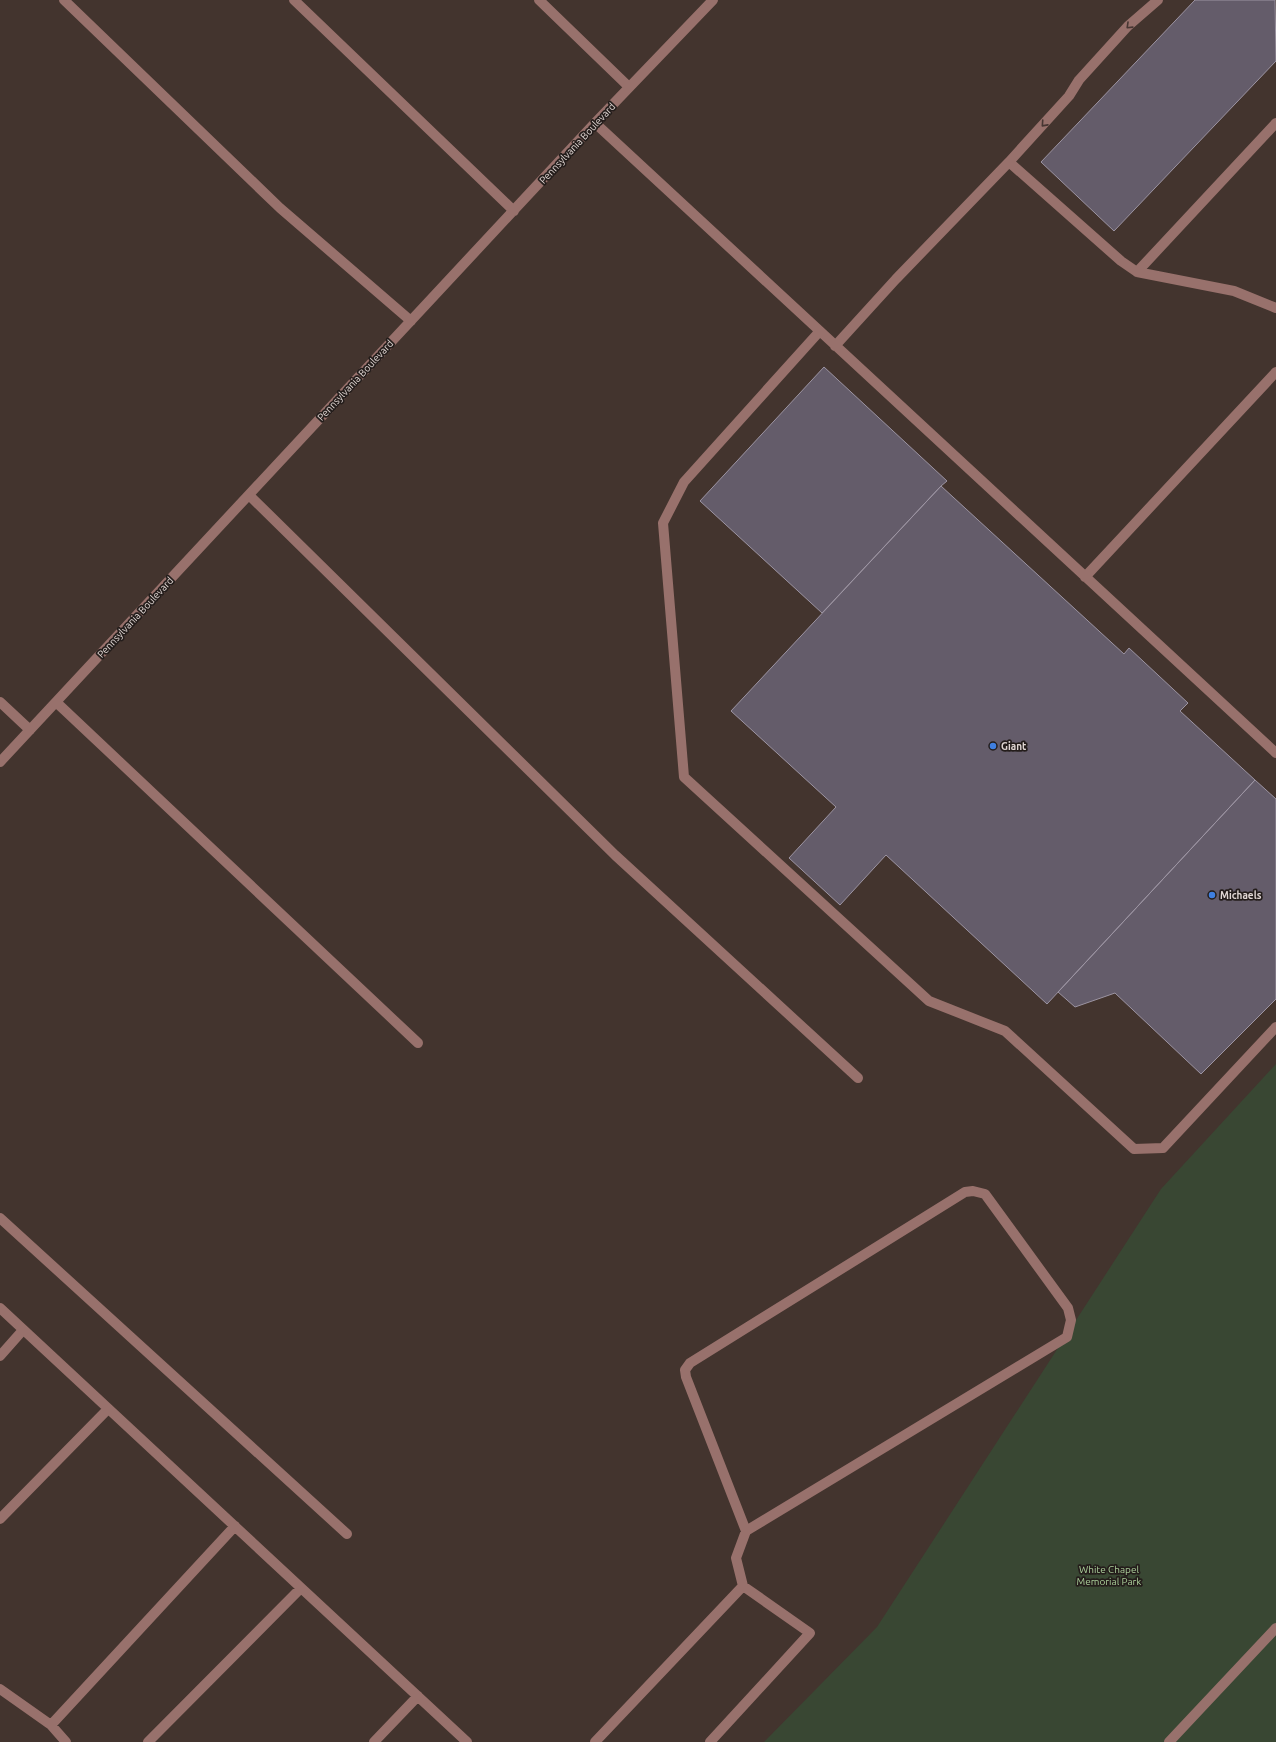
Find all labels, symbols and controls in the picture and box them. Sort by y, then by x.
one-way arrow [1126,21,1134,29]
street label: Pennsylvania Boulevard [537,101,618,186]
one-way arrow [1041,119,1048,126]
street label: Pennsylvania Boulevard [315,338,396,423]
street label: Pennsylvania Boulevard [95,575,176,660]
marker: Giant [988,741,998,751]
place label: Giant [1001,741,1027,752]
marker: Michaels [1207,890,1217,900]
place label: Michaels [1220,890,1262,901]
park label: White Chapel Memorial Park [1077,1564,1141,1587]

